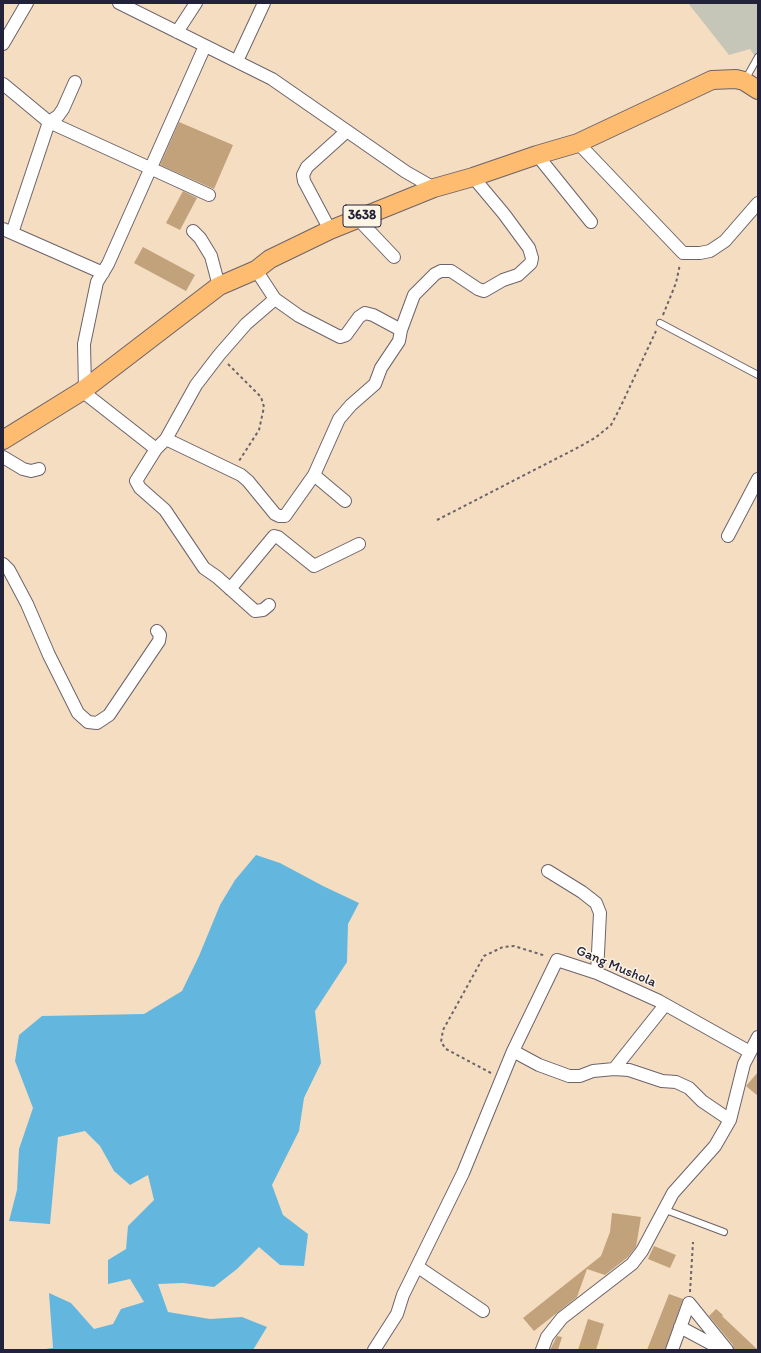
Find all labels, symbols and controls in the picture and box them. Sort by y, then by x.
road number: 3638 [343,205,381,227]
street label: Gang Mushola [573,943,659,991]

